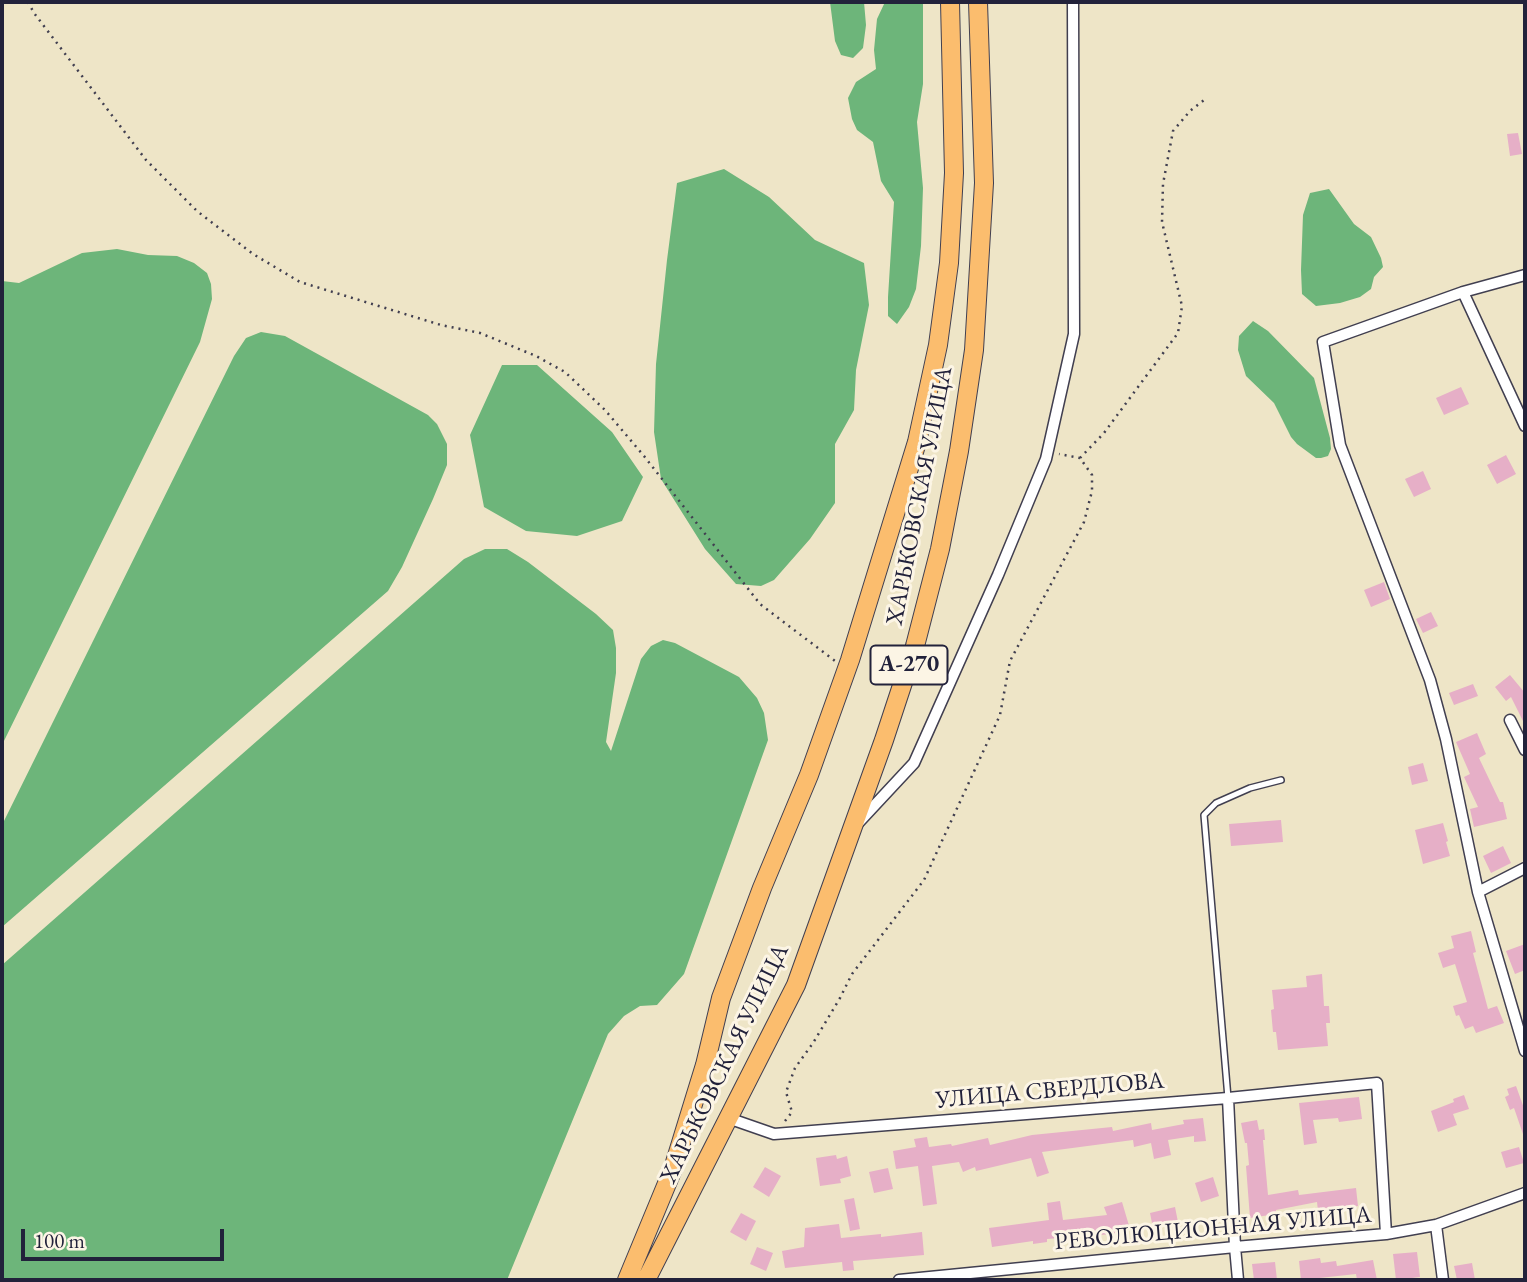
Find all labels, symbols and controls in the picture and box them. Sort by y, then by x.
street label: ХАРЬКОВСКАЯ УЛИЦА [881,364,959,628]
road number: А-270 [870,646,948,684]
street label: ХАРЬКОВСКАЯ УЛИЦА [654,940,796,1188]
street label: УЛИЦА СВЕРДЛОВА [934,1067,1166,1115]
street label: РЕВОЛЮЦИОННАЯ УЛИЦА [1053,1201,1373,1257]
scale bar [24,1216,228,1260]
text: 100 m [34,1227,85,1254]

